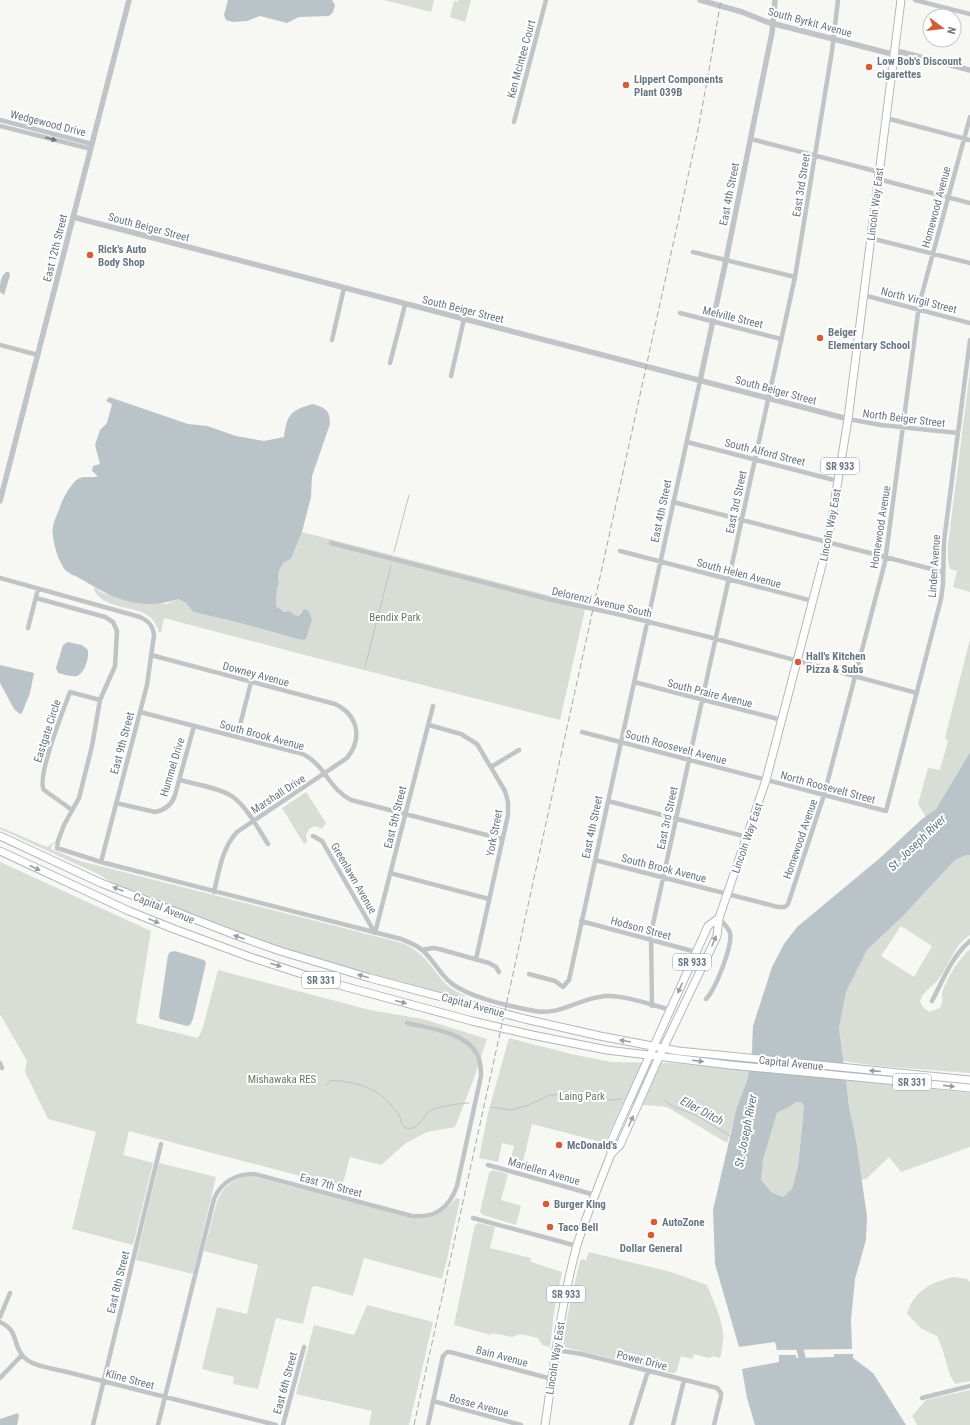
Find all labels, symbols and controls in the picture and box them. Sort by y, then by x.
street label: South Byrkit Avenue [766,5,853,40]
north arrow [922,8,962,48]
street label: Ken McIntee Court [505,19,538,100]
text: N [944,26,958,36]
place label: Low Bob's Discount cigarettes [877,55,962,81]
marker: Low Bob's Discount cigarettes [864,62,874,72]
place label: Lippert Components Plant 039B [634,73,723,99]
marker: Lippert Components Plant 039B [621,80,631,90]
street label: Wedgewood Drive [9,108,87,139]
one-way arrow [46,136,58,142]
street label: East 3rd Street [790,152,813,218]
street label: East 4th Street [717,162,742,227]
street label: Homewood Avenue [919,165,954,249]
street label: Lincoln Way East [865,167,886,241]
street label: South Beiger Street [107,210,191,245]
street label: East 12th Street [41,213,70,283]
place label: Rick's Auto Body Shop [98,243,147,269]
marker: Rick's Auto Body Shop [85,250,95,260]
street label: North Virgil Street [880,285,958,316]
street label: South Beiger Street [421,293,505,326]
street label: Melville Street [701,304,764,331]
place label: Beiger Elementary School [828,326,910,352]
marker: Beiger Elementary School [815,333,825,343]
street label: South Beiger Street [734,373,818,408]
street label: North Beiger Street [862,407,946,430]
street label: South Alford Street [723,436,806,469]
road number: SR 933 [821,458,859,474]
street label: East 3rd Street [723,469,749,535]
street label: East 4th Street [648,479,674,544]
street label: Homewood Avenue [868,485,893,569]
street label: Lincoln Way East [817,488,844,562]
street label: Linden Avenue [926,534,943,598]
street label: South Helen Avenue [695,556,782,591]
street label: Delorenzi Avenue South [551,585,653,620]
park label: Bendix Park [369,611,421,624]
place label: Hall's Kitchen Pizza & Subs [806,650,866,676]
marker: Hall's Kitchen Pizza & Subs [793,657,803,667]
street label: Downey Avenue [221,659,290,690]
street label: South Praire Avenue [666,677,754,710]
street label: Eastgate Circle [31,698,64,764]
street label: East 9th Street [108,711,137,776]
street label: South Brook Avenue [218,718,306,753]
street label: South Roosevelt Avenue [624,728,728,767]
street label: Hummel Drive [157,736,188,798]
street label: North Roosevelt Street [779,769,877,806]
street label: Marshall Drive [249,772,308,817]
street label: East 5th Street [381,785,410,850]
street label: East 3rd Street [654,785,680,851]
street label: East 4th Street [579,795,605,860]
street label: Homewood Avenue [781,798,820,881]
street label: Lincoln Way East [729,801,766,875]
street label: York Street [484,809,505,858]
water label: St. Joseph River [885,812,949,874]
street label: Greenlawn Avenue [328,840,379,916]
street label: South Brook Avenue [620,852,708,885]
one-way arrow [30,865,41,871]
one-way arrow [112,886,124,892]
street label: Capital Avenue [131,890,196,927]
street label: Hodson Street [609,914,672,943]
one-way arrow [149,918,161,924]
one-way arrow [233,933,245,939]
one-way arrow [711,935,717,947]
road number: SR 933 [673,954,711,970]
one-way arrow [271,963,283,969]
road number: SR 331 [302,972,340,988]
one-way arrow [357,973,369,979]
one-way arrow [677,982,684,994]
street label: Capital Avenue [440,991,506,1020]
one-way arrow [395,999,407,1005]
one-way arrow [619,1038,631,1044]
street label: Capital Avenue [758,1054,824,1073]
one-way arrow [692,1058,704,1064]
one-way arrow [869,1068,881,1074]
park label: Mishawaka RES [248,1073,317,1086]
road number: SR 331 [893,1074,931,1090]
one-way arrow [943,1082,955,1089]
park label: Laing Park [559,1090,605,1103]
water label: St. Joseph River [732,1093,760,1169]
water label: Eller Ditch [678,1094,726,1128]
one-way arrow [628,1115,635,1127]
place label: McDonald's [567,1139,617,1152]
marker: McDonald's [554,1140,564,1150]
street label: Mariellen Avenue [506,1155,581,1188]
street label: East 7th Street [298,1171,363,1200]
place label: Burger King [554,1198,606,1211]
marker: Burger King [541,1199,551,1209]
place label: AutoZone [662,1216,704,1229]
marker: AutoZone [649,1217,659,1227]
place label: Taco Bell [558,1221,599,1234]
marker: Taco Bell [545,1222,555,1232]
marker: Dollar General [646,1230,656,1240]
place label: Dollar General [620,1242,682,1255]
street label: East 8th Street [104,1250,133,1315]
road number: SR 933 [547,1286,585,1302]
street label: Lincoln Way East [543,1321,568,1395]
street label: Bain Avenue [474,1343,529,1370]
street label: Power Drive [615,1348,669,1373]
street label: East 6th Street [271,1351,300,1416]
street label: Kline Street [104,1367,156,1392]
street label: Bosse Avenue [448,1391,510,1420]

